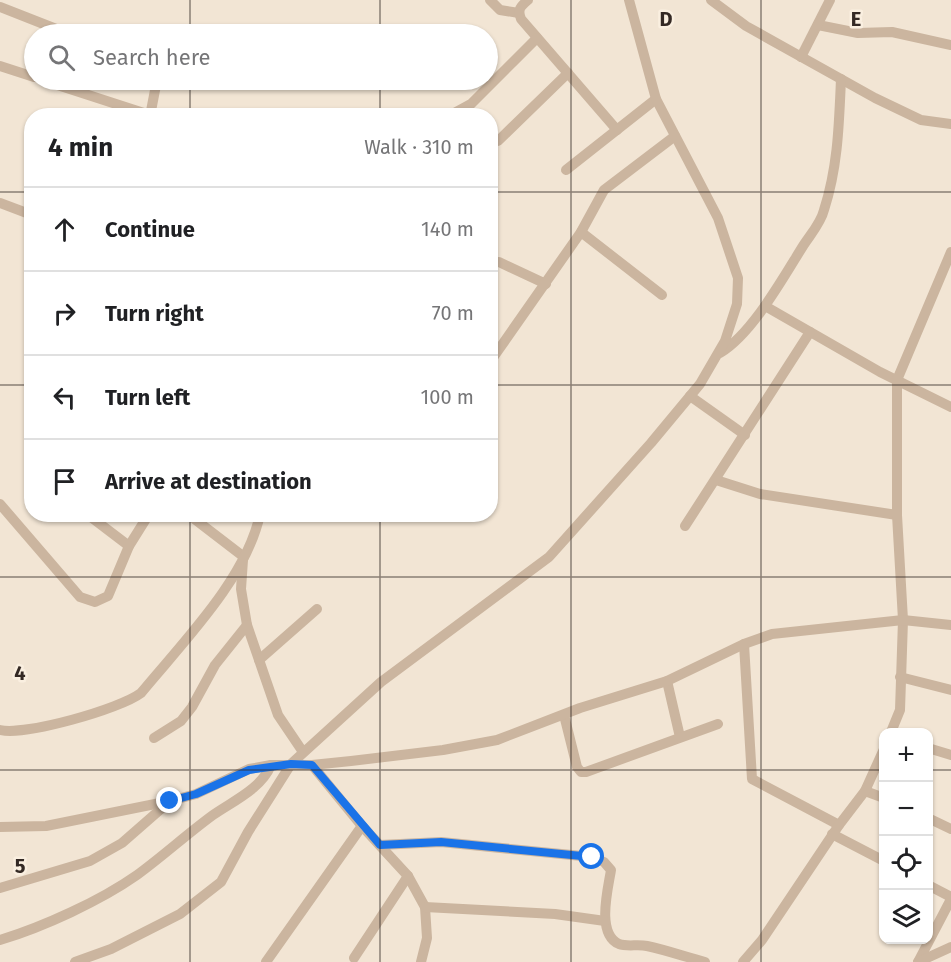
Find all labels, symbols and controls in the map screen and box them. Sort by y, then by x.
text: D [659,7,673,31]
text: E [851,7,861,31]
search box [24,24,498,90]
icon: search [45,41,78,74]
text: Search here [93,44,211,71]
text: 4 min [48,132,113,163]
text: Walk · 310 m [364,135,474,159]
icon: ahead [48,213,81,246]
text: Continue [105,216,195,243]
text: 140 m [421,217,474,241]
icon: right [48,297,81,330]
text: Turn right [105,300,204,327]
text: 70 m [432,301,474,325]
icon: left [48,381,81,414]
text: Turn left [105,384,190,411]
text: 100 m [421,385,474,409]
icon: arrive [48,465,81,498]
text: Arrive at destination [105,468,312,495]
text: 4 [14,661,26,685]
map controls [879,728,933,944]
button: + [879,728,933,782]
button: − [879,782,933,836]
route end [156,787,182,813]
button: locate [879,836,933,890]
route start [578,843,604,869]
text: 5 [15,854,26,878]
button: layers [879,890,933,944]

